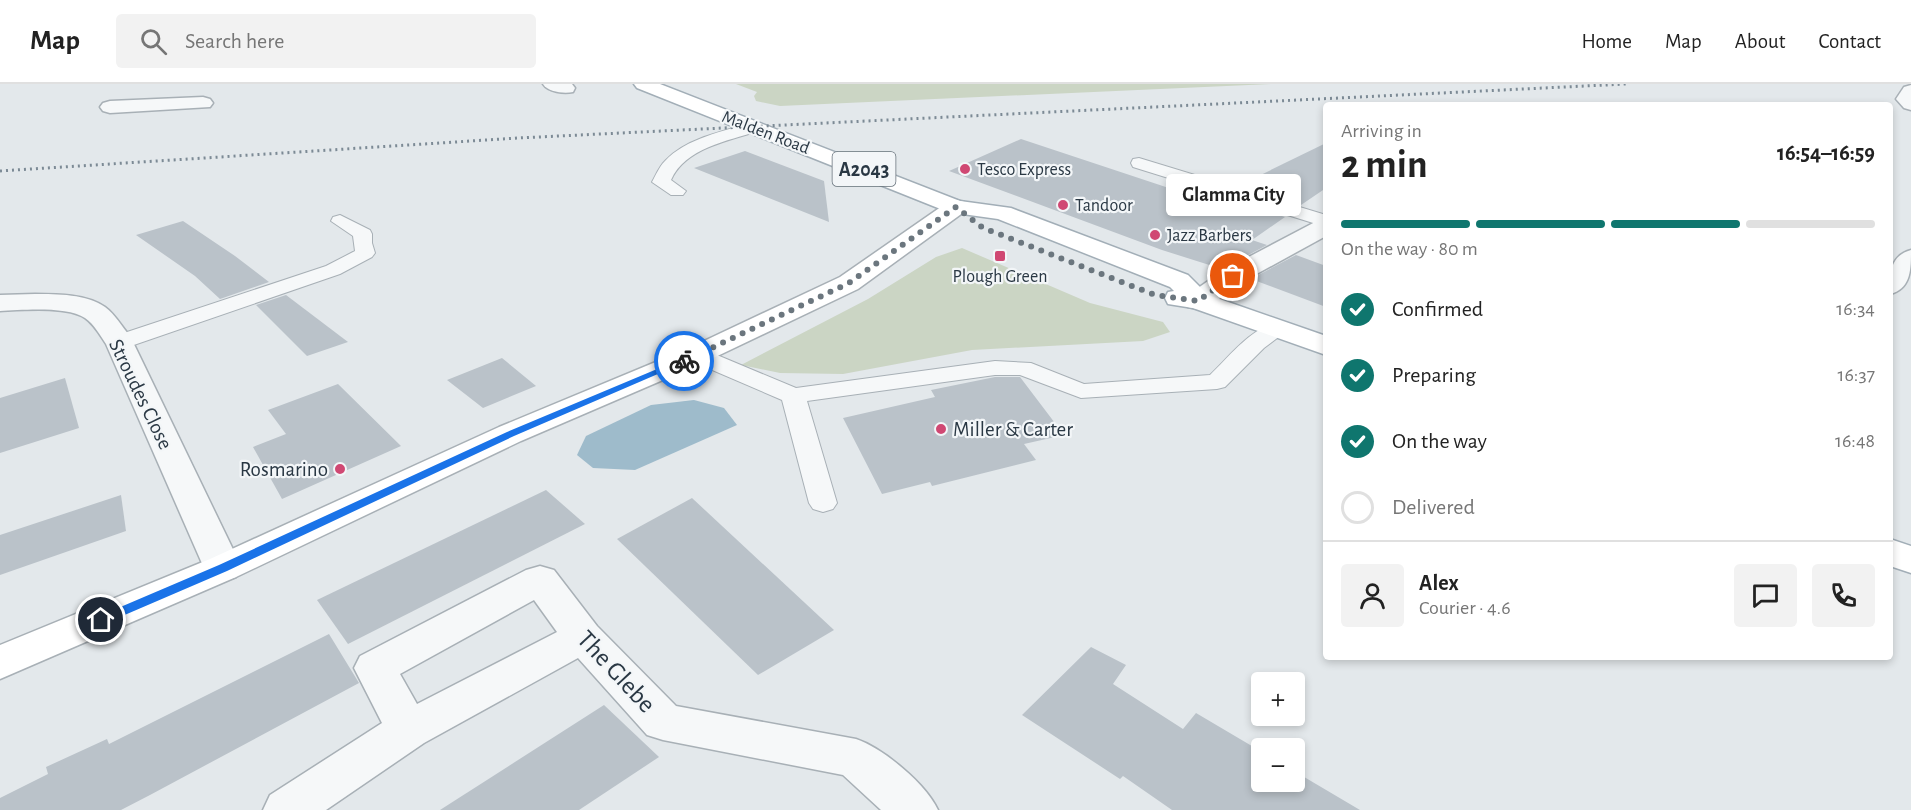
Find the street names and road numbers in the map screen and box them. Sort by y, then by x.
street label: Malden Road [719,108,812,158]
road number: A2043 [832,152,896,186]
street label: Stroudes Close [105,336,176,453]
street label: The Glebe [572,626,660,718]

